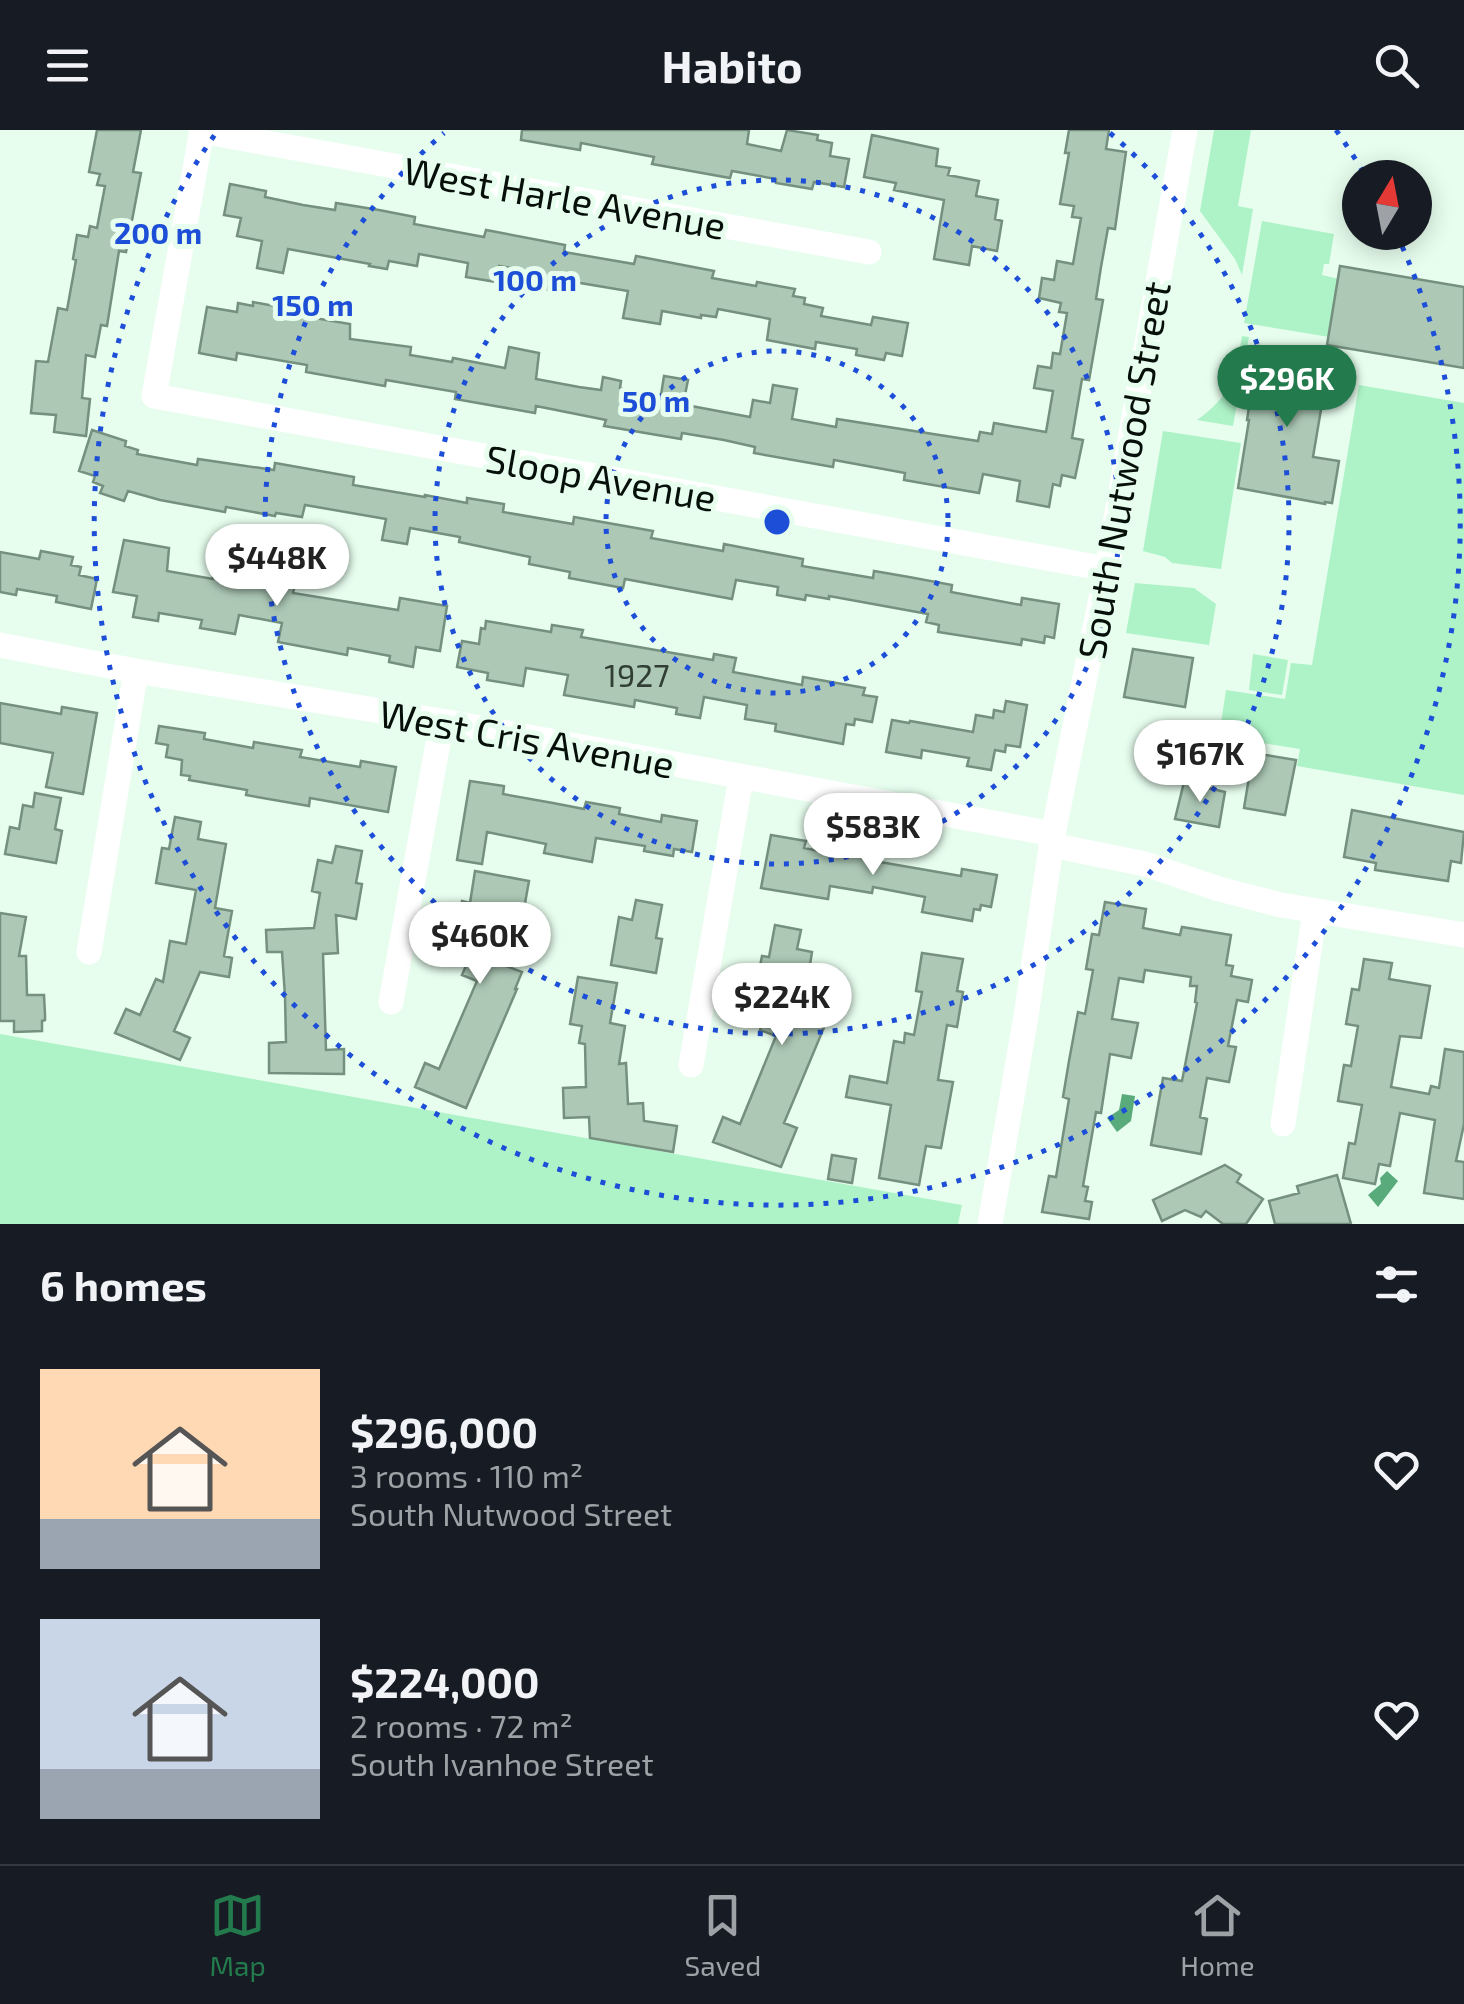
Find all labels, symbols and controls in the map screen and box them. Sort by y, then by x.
icon: menu [40,38,95,93]
text: Habito [662,38,802,92]
icon: search [1369,38,1424,93]
street label: West Harle Avenue [400,146,730,248]
north arrow [1342,160,1432,250]
map controls [1342,160,1432,250]
text: 200 m [114,214,202,250]
text: 100 m [493,261,577,297]
street label: South Nutwood Street [1067,278,1179,662]
text: 150 m [272,286,354,322]
pin: $296K [1217,345,1357,430]
text: $296K [1239,358,1335,396]
text: 50 m [622,382,690,418]
street label: Sloop Avenue [482,434,720,520]
centre of rings [759,504,795,540]
pin: $448K [207,524,347,609]
text: $448K [227,537,327,575]
house number: 1927 [604,655,670,693]
street label: West Cris Avenue [376,689,678,787]
pin: $167K [1130,720,1270,805]
text: $167K [1156,733,1244,771]
pin: $583K [803,793,943,878]
text: $583K [826,806,920,844]
pin: $460K [410,902,550,987]
text: $460K [431,915,529,953]
pin: $224K [712,963,852,1048]
text: $224K [734,976,830,1014]
icon: filters [1369,1257,1424,1312]
text: 6 homes [40,1259,207,1309]
text: $296,000 [350,1406,538,1456]
icon: home [120,1409,240,1529]
icon: heart [1369,1442,1424,1497]
text: 3 rooms · 110 m² [350,1456,583,1494]
text: South Nutwood Street [350,1494,672,1532]
text: $224,000 [350,1656,540,1706]
icon: home [120,1659,240,1779]
icon: heart [1369,1692,1424,1747]
text: 2 rooms · 72 m² [350,1706,573,1744]
text: South Ivanhoe Street [350,1744,654,1782]
tab: Map [209,1888,266,1982]
tab: Saved [685,1888,761,1982]
tab: Home [1180,1888,1255,1982]

